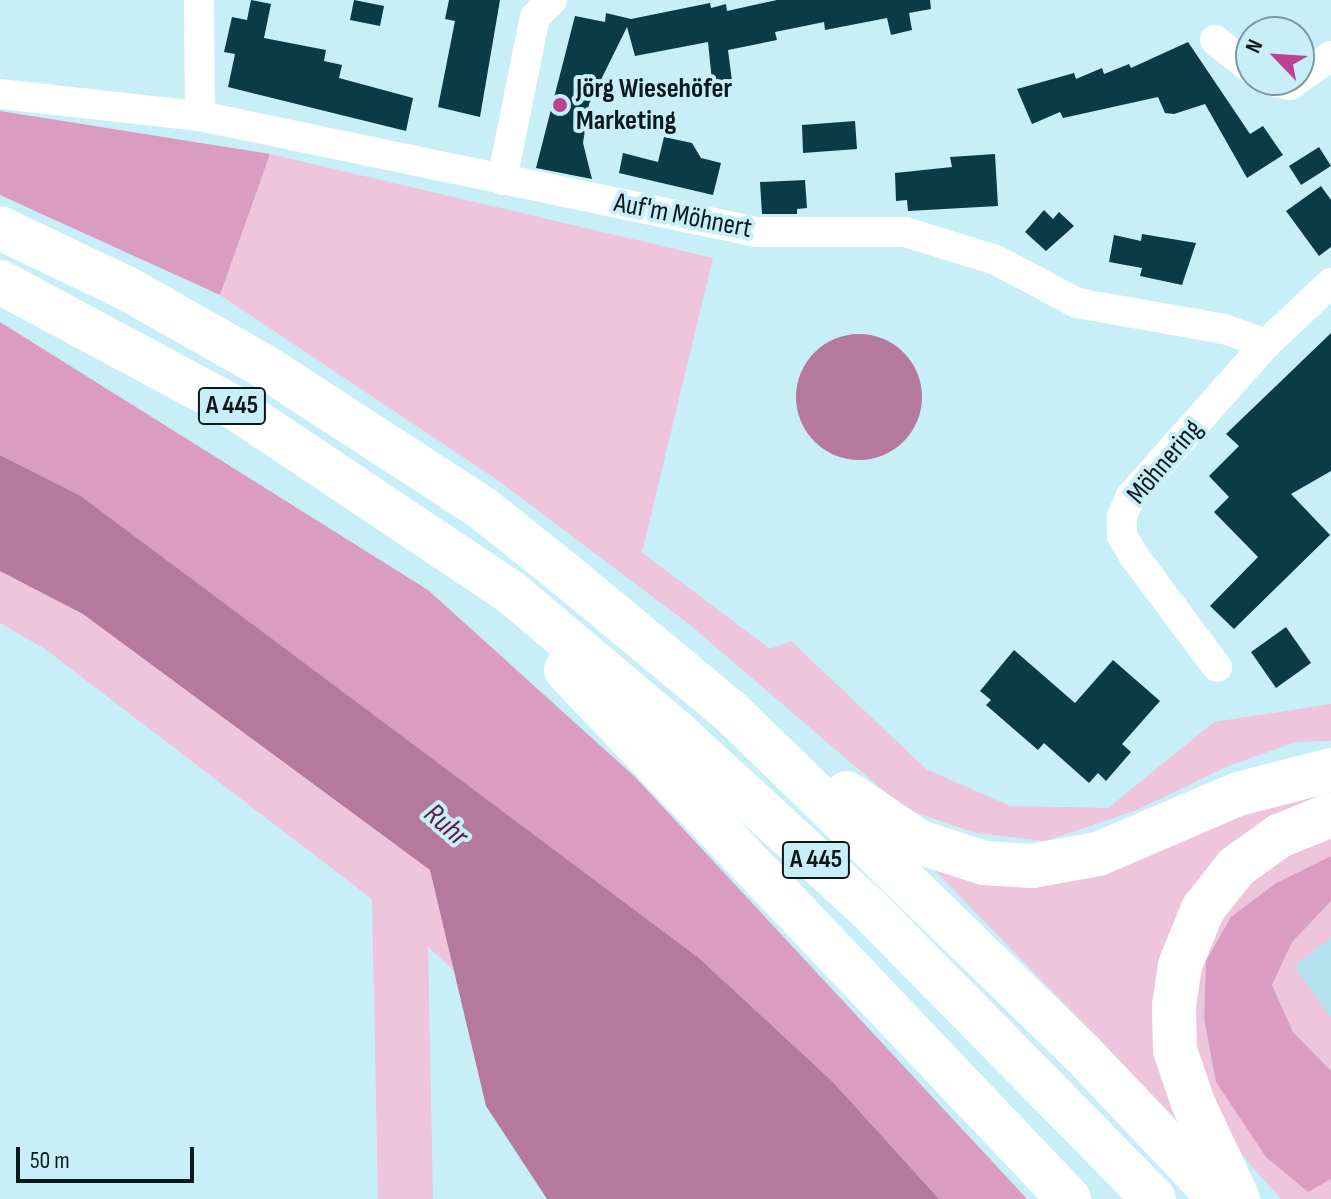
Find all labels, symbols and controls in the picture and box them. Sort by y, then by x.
north arrow [1235,16,1315,96]
text: N [1240,35,1269,58]
place label: Jörg Wiesehöfer Marketing [576,72,732,138]
marker: Jörg Wiesehöfer Marketing [551,96,569,114]
street label: Auf'm Möhnert [611,186,755,246]
road number: A 445 [196,384,268,428]
street label: Möhnering [1120,413,1210,511]
water label: Ruhr [417,796,475,854]
road number: A 445 [780,838,852,882]
scale bar [20,1131,198,1181]
text: 50 m [30,1146,70,1175]

